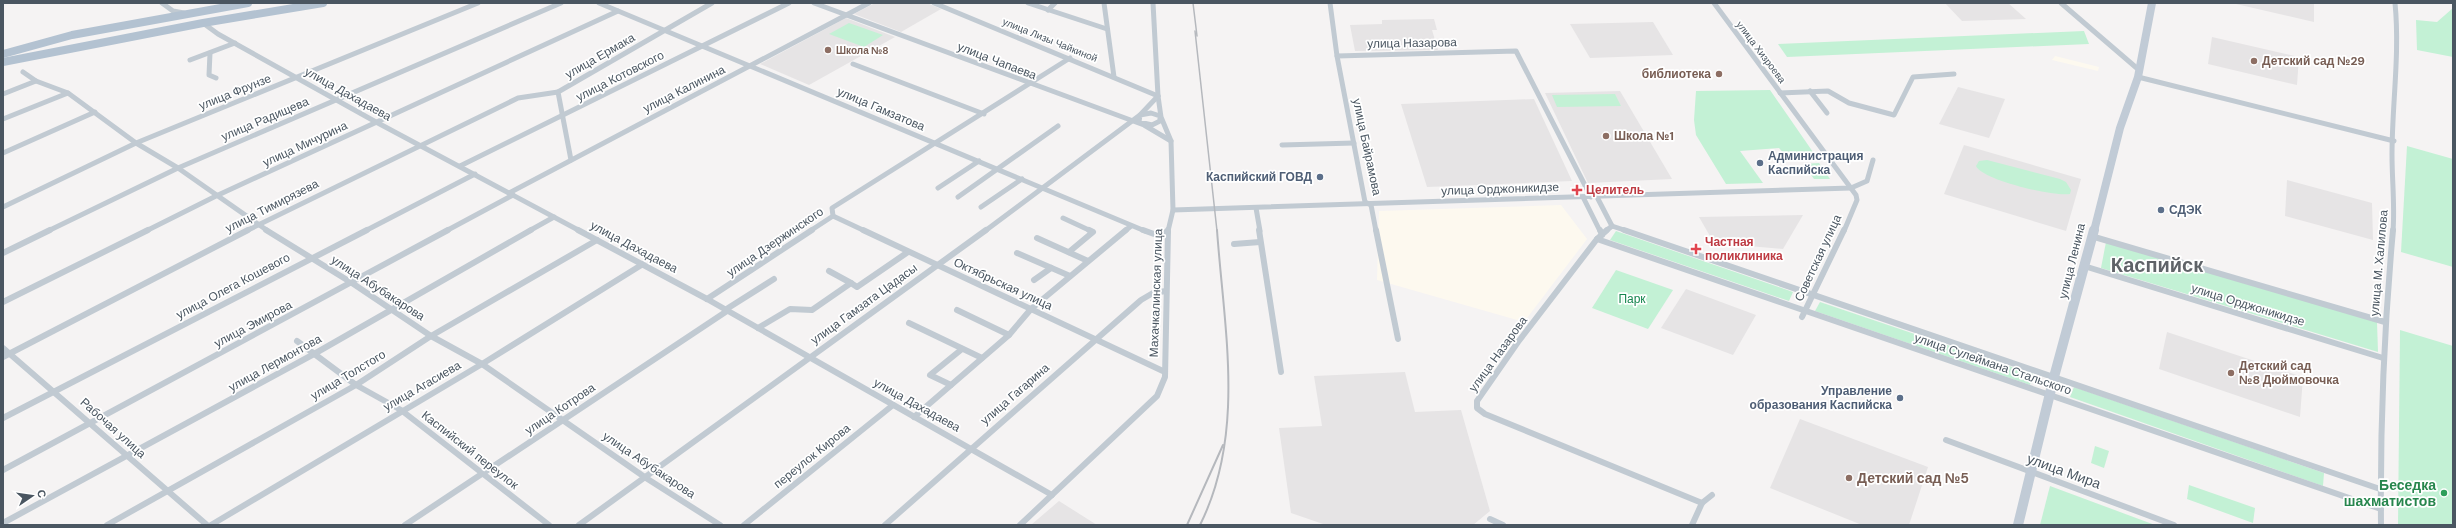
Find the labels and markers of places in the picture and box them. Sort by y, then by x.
place label: Школа №8 [836,44,889,57]
marker: Школа №8 [823,45,833,55]
place label: Детский сад №29 [2262,53,2365,69]
marker: Детский сад №29 [2249,56,2259,66]
place label: библиотека [1642,66,1711,82]
marker: библиотека [1714,69,1724,79]
place label: Школа №1 [1614,128,1674,144]
marker: Школа №1 [1601,131,1611,141]
place label: Администрация Каспийска [1768,148,1863,178]
marker: Администрация Каспийска [1755,158,1765,168]
place label: Каспийский ГОВД [1206,169,1312,185]
marker: Каспийский ГОВД [1315,172,1325,182]
place label: Целитель [1586,182,1644,198]
marker: Целитель [1571,184,1583,196]
place label: СДЭК [2169,202,2203,218]
marker: СДЭК [2156,205,2166,215]
place label: Частная поликлиника [1705,234,1783,264]
marker: Частная поликлиника [1690,243,1702,255]
place label: Детский сад №8 Дюймовочка [2239,358,2339,388]
marker: Детский сад №8 Дюймовочка [2226,368,2236,378]
place label: Управление образования Каспийска [1750,383,1892,413]
marker: Управление образования Каспийска [1895,393,1905,403]
place label: Детский сад №5 [1857,469,1969,487]
marker: Детский сад №5 [1844,473,1854,483]
place label: Беседка шахматистов [2344,476,2436,510]
marker: Беседка шахматистов [2439,488,2449,498]

